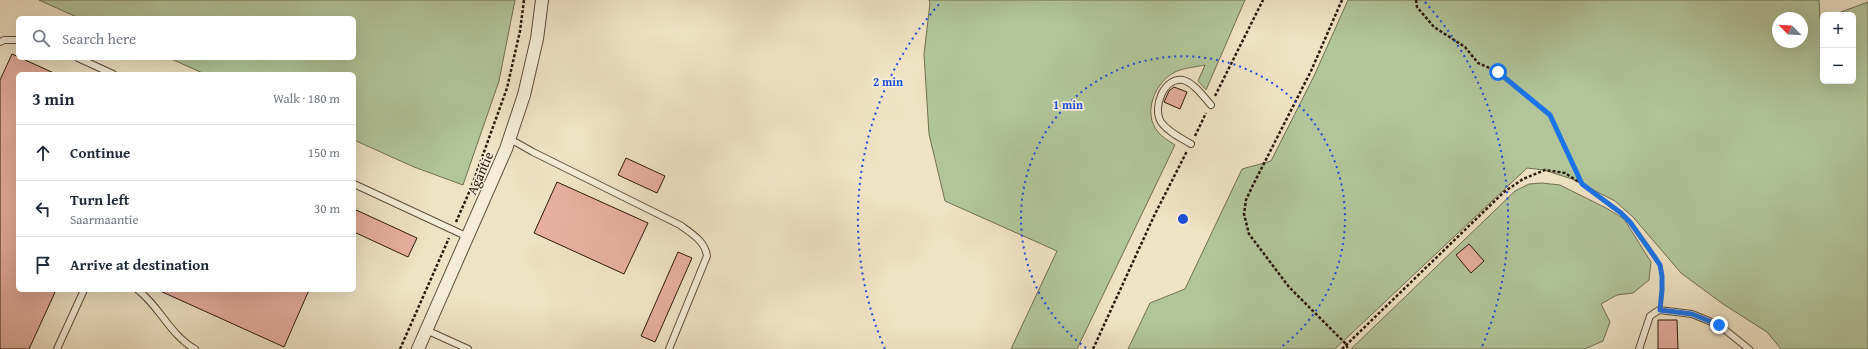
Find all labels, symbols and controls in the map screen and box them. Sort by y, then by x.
north arrow [1772,12,1808,48]
map controls [1820,12,1856,84]
button: + [1820,12,1856,48]
search box [16,16,356,60]
icon: search [30,27,52,49]
text: Search here [62,28,136,49]
button: − [1820,48,1856,84]
route start [1489,63,1507,81]
text: 2 min [873,73,903,90]
text: 3 min [32,86,74,111]
text: Walk · 180 m [273,89,340,108]
text: 1 min [1053,96,1083,113]
icon: ahead [32,142,54,164]
text: Continue [70,142,131,163]
text: 150 m [308,143,340,162]
street label: Agantie [462,148,499,198]
text: Turn left [70,189,129,210]
icon: left [32,198,54,220]
text: 30 m [314,199,340,218]
text: Saarmaantie [70,210,139,229]
centre of rings [1176,212,1190,226]
icon: arrive [32,254,54,276]
text: Arrive at destination [70,254,209,275]
route end [1710,316,1728,334]

